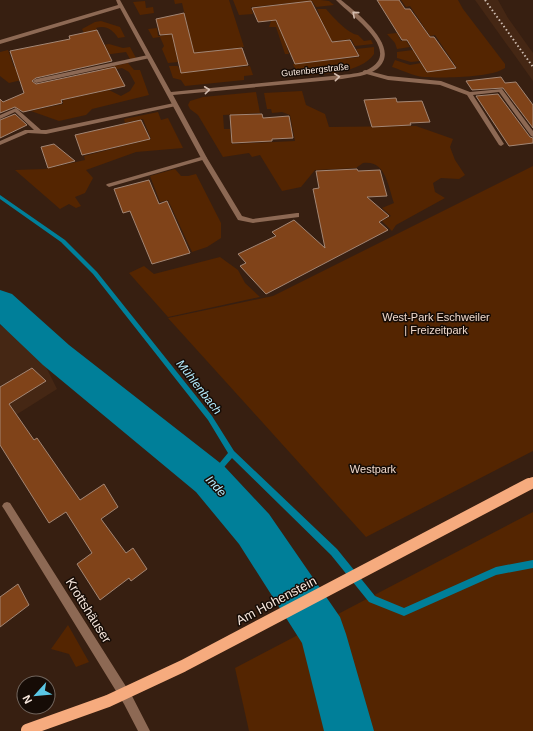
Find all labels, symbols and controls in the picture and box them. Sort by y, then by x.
one-way arrow [352,12,360,19]
street label: Gutenbergstraße [281,61,349,79]
one-way arrow [334,73,340,82]
one-way arrow [204,86,210,95]
park label: West-Park Eschweiler | Freizeitpark [382,311,490,336]
water label: Mühlenbach [173,357,225,417]
park label: Westpark [350,463,397,475]
water label: Inde [203,473,229,500]
street label: Am Hohenstein [233,573,319,628]
street label: Krottshäuser [63,575,115,646]
north arrow [16,675,56,715]
text: N [20,693,34,706]

